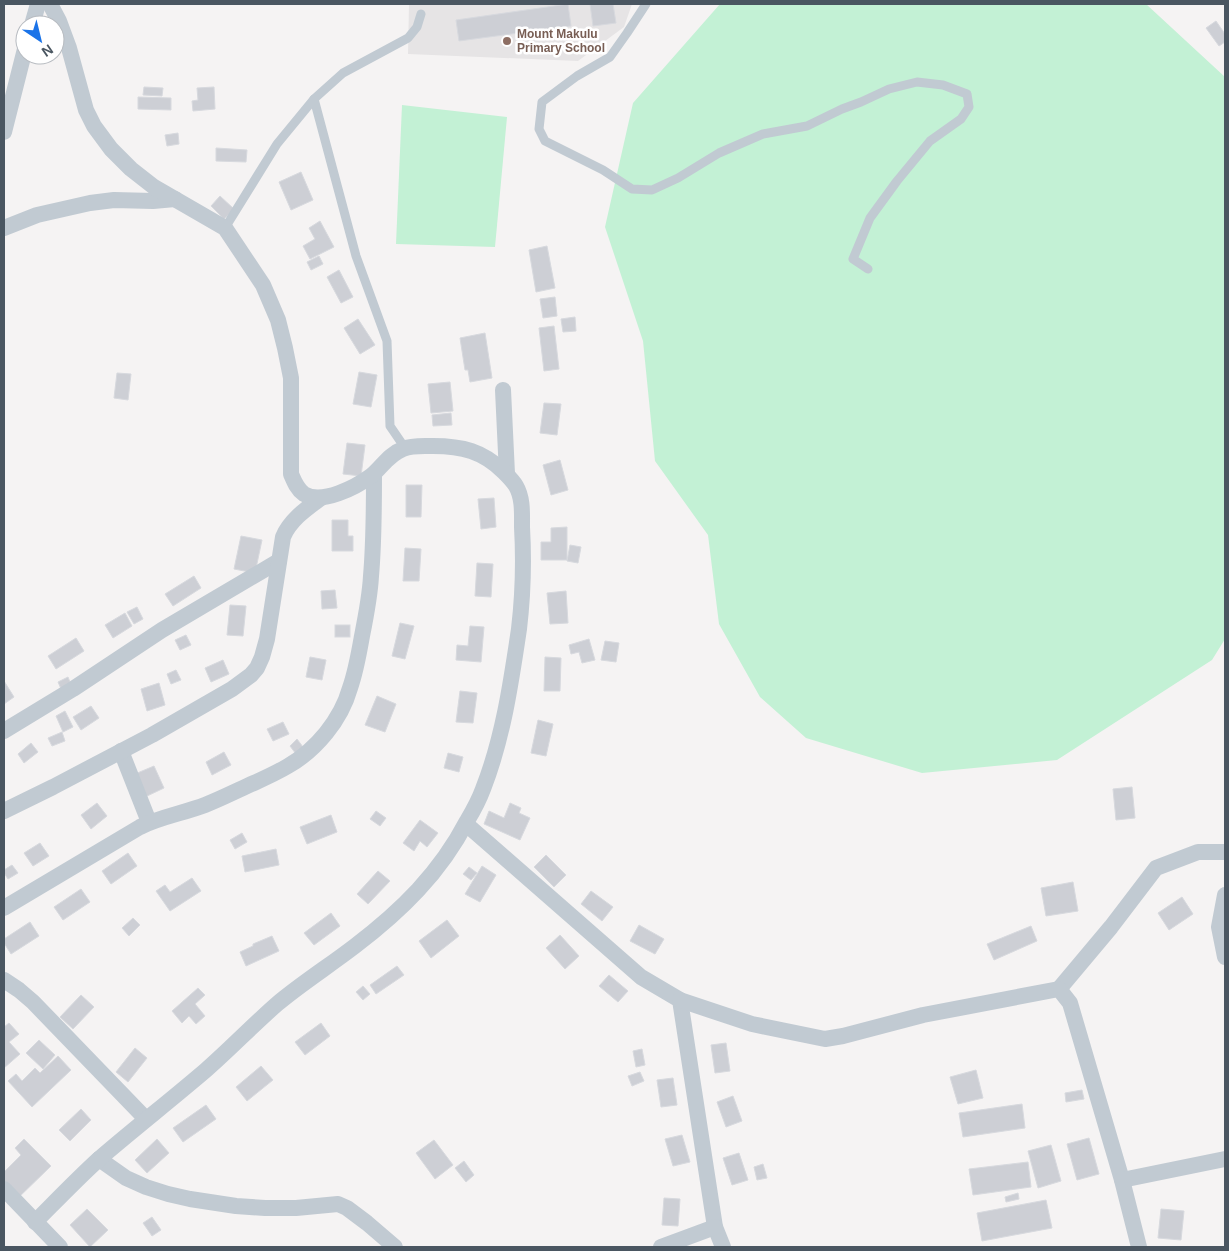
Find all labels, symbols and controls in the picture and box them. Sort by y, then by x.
north arrow [15,15,65,65]
place label: Mount Makulu Primary School [517,27,605,55]
marker: Mount Makulu Primary School [501,35,513,47]
text: N [39,41,56,60]

